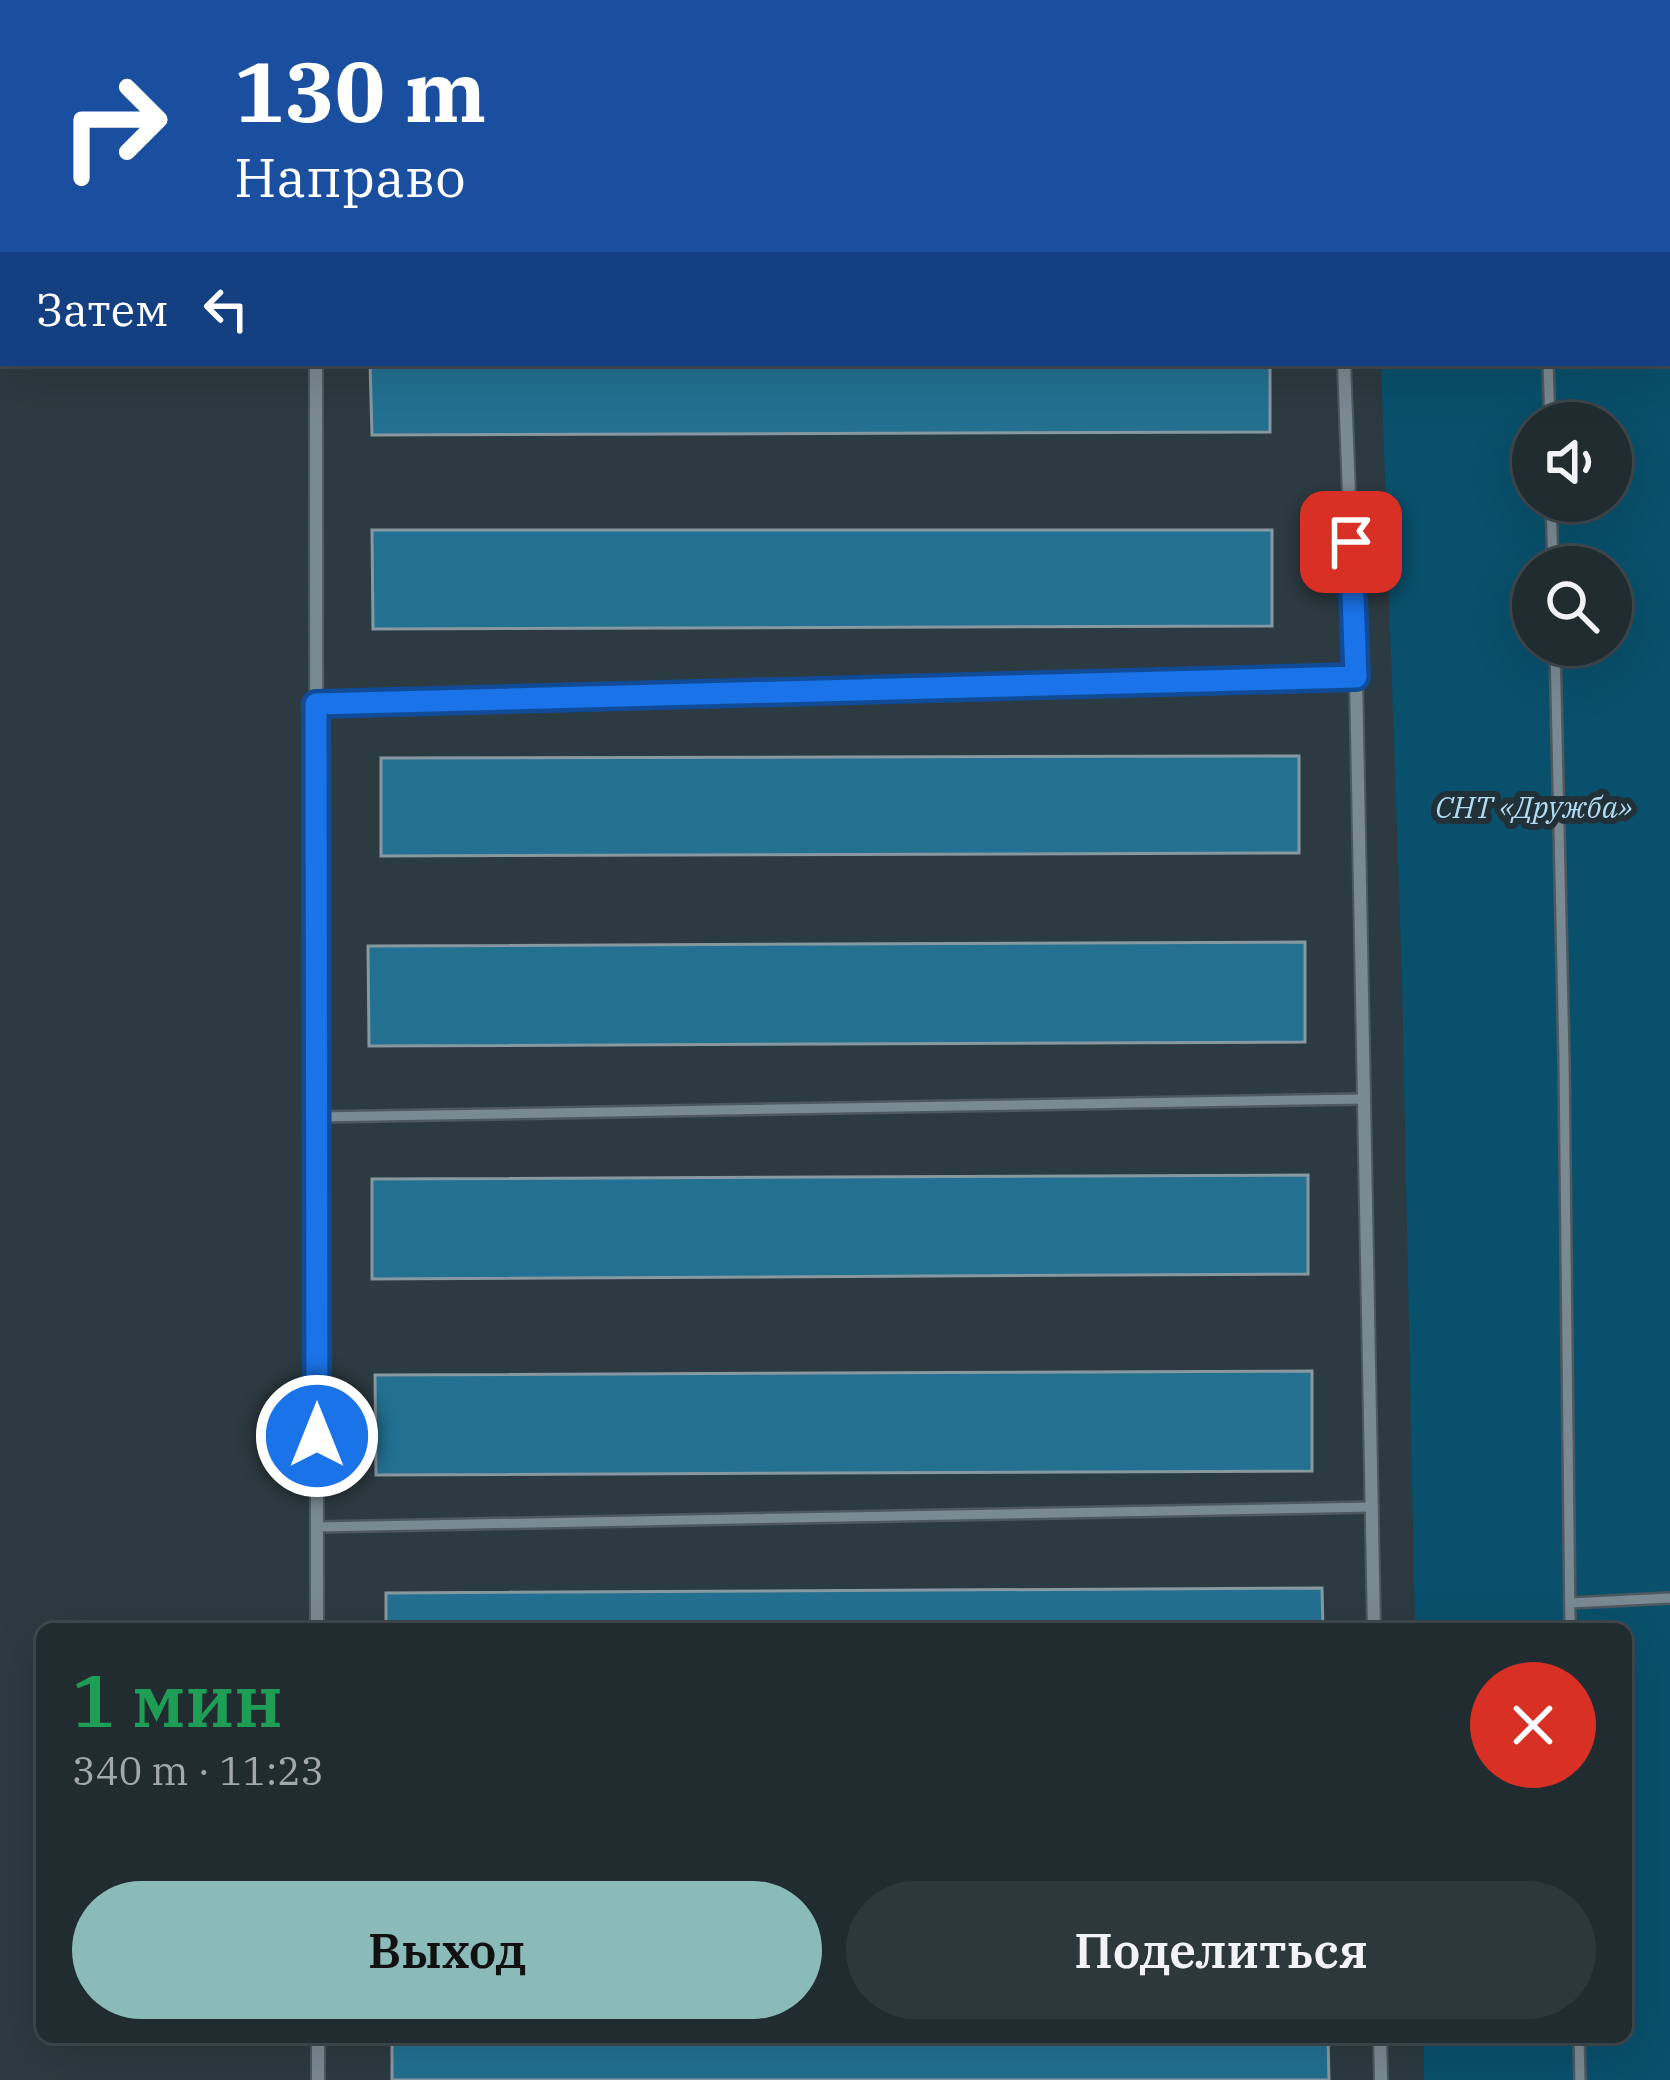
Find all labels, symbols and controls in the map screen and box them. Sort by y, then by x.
text: 130 m [234,36,486,145]
icon: right [36,48,192,204]
text: Направо [234,142,466,212]
icon: left [193,276,259,342]
text: Затем [36,280,169,338]
map controls [1512,402,1632,666]
button: sound [1512,402,1632,522]
pin [1300,491,1402,593]
icon: arrive [1318,509,1384,575]
button: search [1512,546,1632,666]
park label: СНТ «Дружба» [1435,787,1633,826]
position arrow [254,1373,380,1499]
text: 1 мин [72,1653,283,1747]
button: close [1470,1662,1596,1788]
text: 340 m · 11:23 [72,1745,324,1796]
button: Выход [72,1881,822,2019]
button: Поделиться [846,1881,1596,2019]

